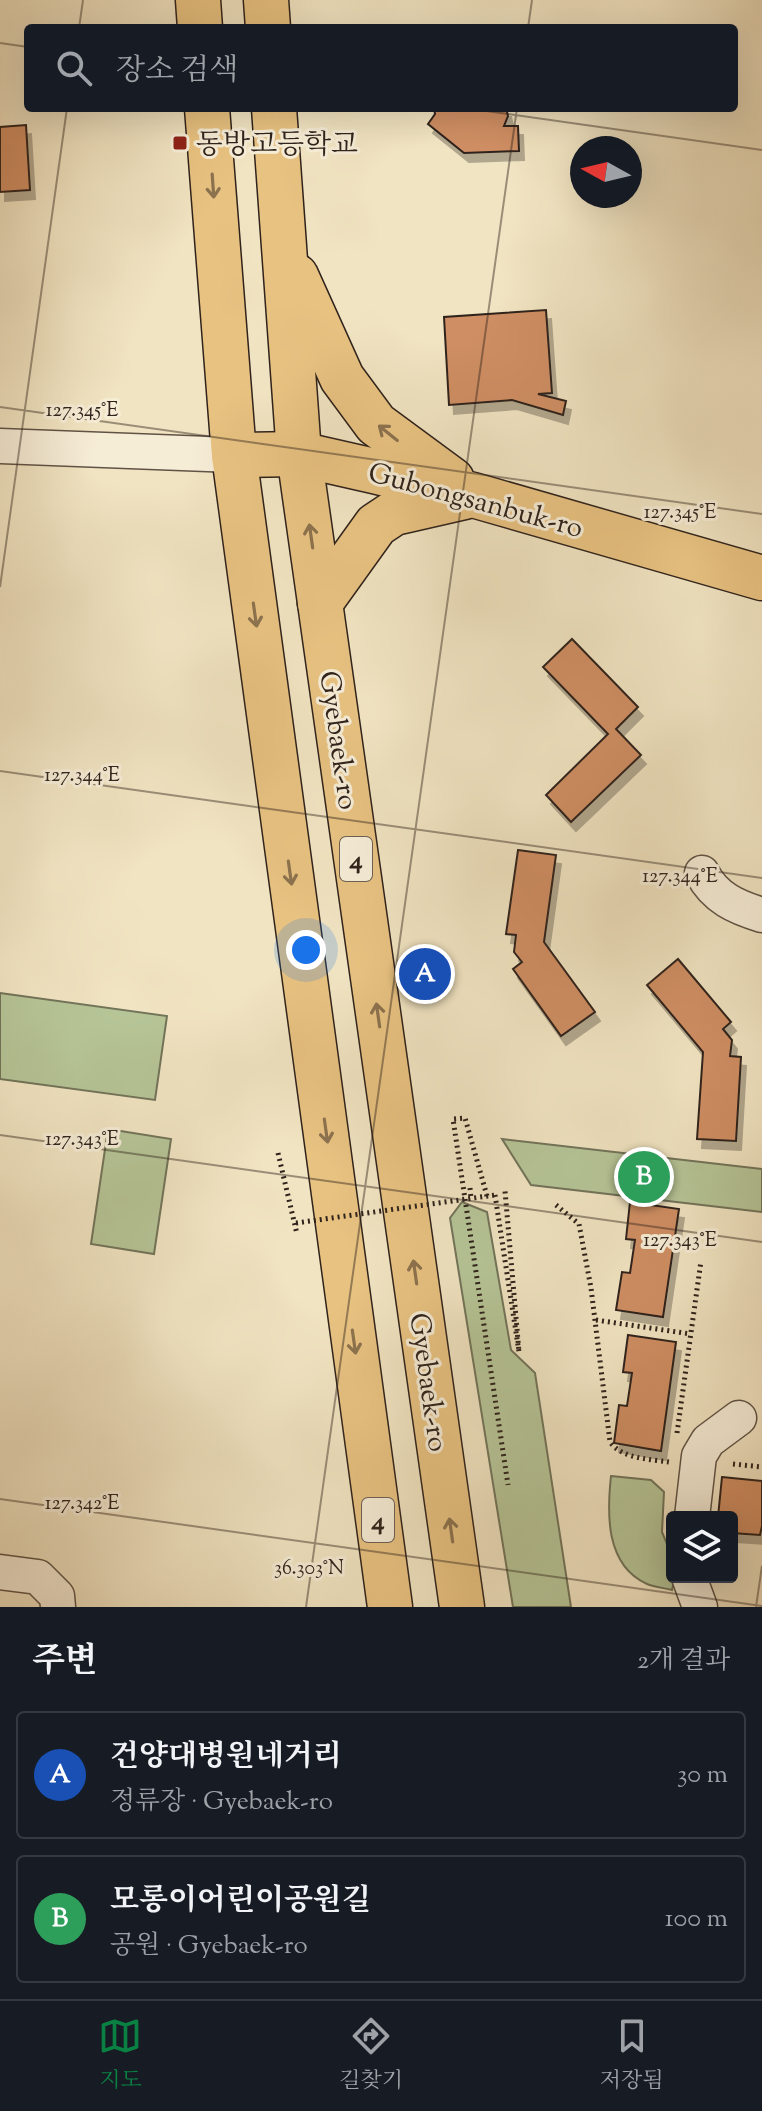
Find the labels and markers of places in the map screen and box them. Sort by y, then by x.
place label: 동방고등학교 [196,126,358,166]
marker: 동방고등학교 [171,134,189,152]
pin: A [399,944,451,1004]
pin: B [618,1147,670,1207]

